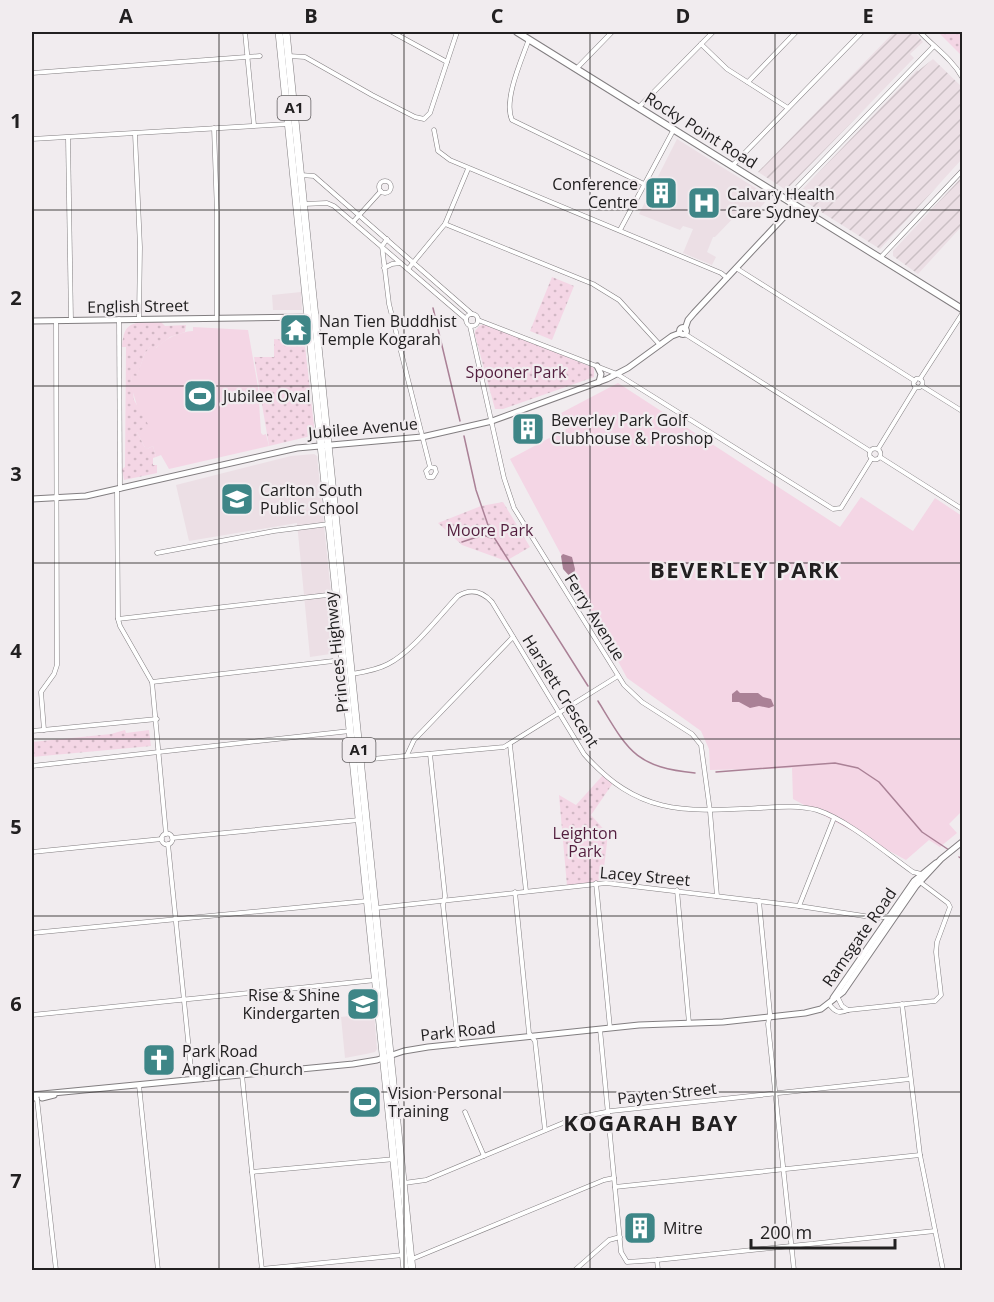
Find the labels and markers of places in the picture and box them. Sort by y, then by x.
place label: Conference Centre [552,173,638,213]
building icon: Conference Centre [643,175,679,211]
place label: Calvary Health Care Sydney [727,183,835,223]
hospital icon: Calvary Health Care Sydney [686,185,722,221]
place label: Nan Tien Buddhist Temple Kogarah [319,310,457,350]
temple icon: Nan Tien Buddhist Temple Kogarah [278,312,314,348]
sports icon: Jubilee Oval [182,378,218,414]
place label: Jubilee Oval [221,385,310,407]
place label: Beverley Park Golf Clubhouse & Proshop [551,409,713,449]
building icon: Beverley Park Golf Clubhouse & Proshop [510,411,546,447]
place label: Carlton South Public School [260,479,363,519]
school or university icon: Carlton South Public School [219,481,255,517]
place label: Rise & Shine Kindergarten [242,984,340,1024]
school or university icon: Rise & Shine Kindergarten [345,986,381,1022]
place label: Park Road Anglican Church [182,1040,303,1080]
church icon: Park Road Anglican Church [141,1042,177,1078]
place label: Vision Personal Training [388,1082,502,1122]
sports icon: Vision Personal Training [347,1084,383,1120]
building icon: Mitre [622,1210,658,1246]
place label: Mitre [663,1217,703,1239]

